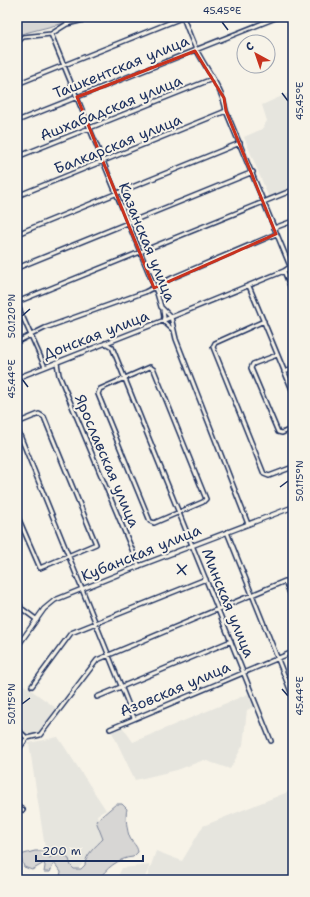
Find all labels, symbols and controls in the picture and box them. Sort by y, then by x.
text: 45.45°E [203,4,241,17]
street label: Ташкентская улица [50,30,193,103]
north arrow [236,34,276,74]
text: С [242,39,257,55]
street label: Ашхабадская улица [37,70,186,146]
text: 45.45°E [293,82,306,120]
street label: Балкарская улица [51,109,185,179]
street label: Казанская улица [114,179,180,305]
text: 50.120°N [5,294,18,338]
street label: Донская улица [40,305,152,364]
text: 45.44°E [5,359,18,399]
street label: Ярославская улица [70,391,144,531]
text: 50.115°N [293,460,306,502]
street label: Кубанская улица [78,520,205,586]
street label: Минская улица [197,545,259,661]
street label: Азовская улица [117,656,234,721]
text: 45.44°E [293,676,306,716]
text: 50.115°N [5,683,18,725]
scale bar [36,837,143,863]
text: 200 m [42,843,81,859]

